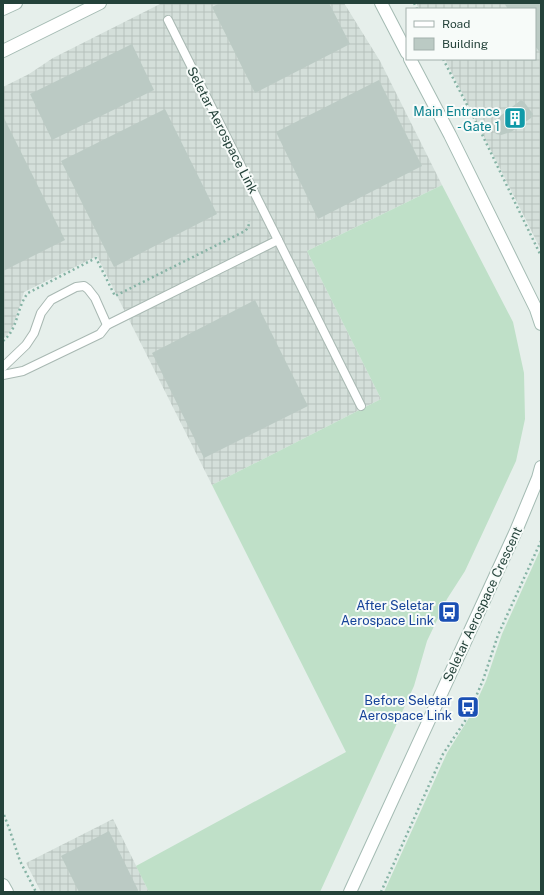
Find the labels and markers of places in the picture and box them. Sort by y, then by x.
place label: Main Entrance - Gate 1 [413,104,500,134]
building icon: Main Entrance - Gate 1 [502,105,528,131]
place label: After Seletar Aerospace Link [341,598,434,628]
bus stop icon: After Seletar Aerospace Link [436,599,462,625]
place label: Before Seletar Aerospace Link [359,693,452,723]
bus stop icon: Before Seletar Aerospace Link [455,694,481,720]

